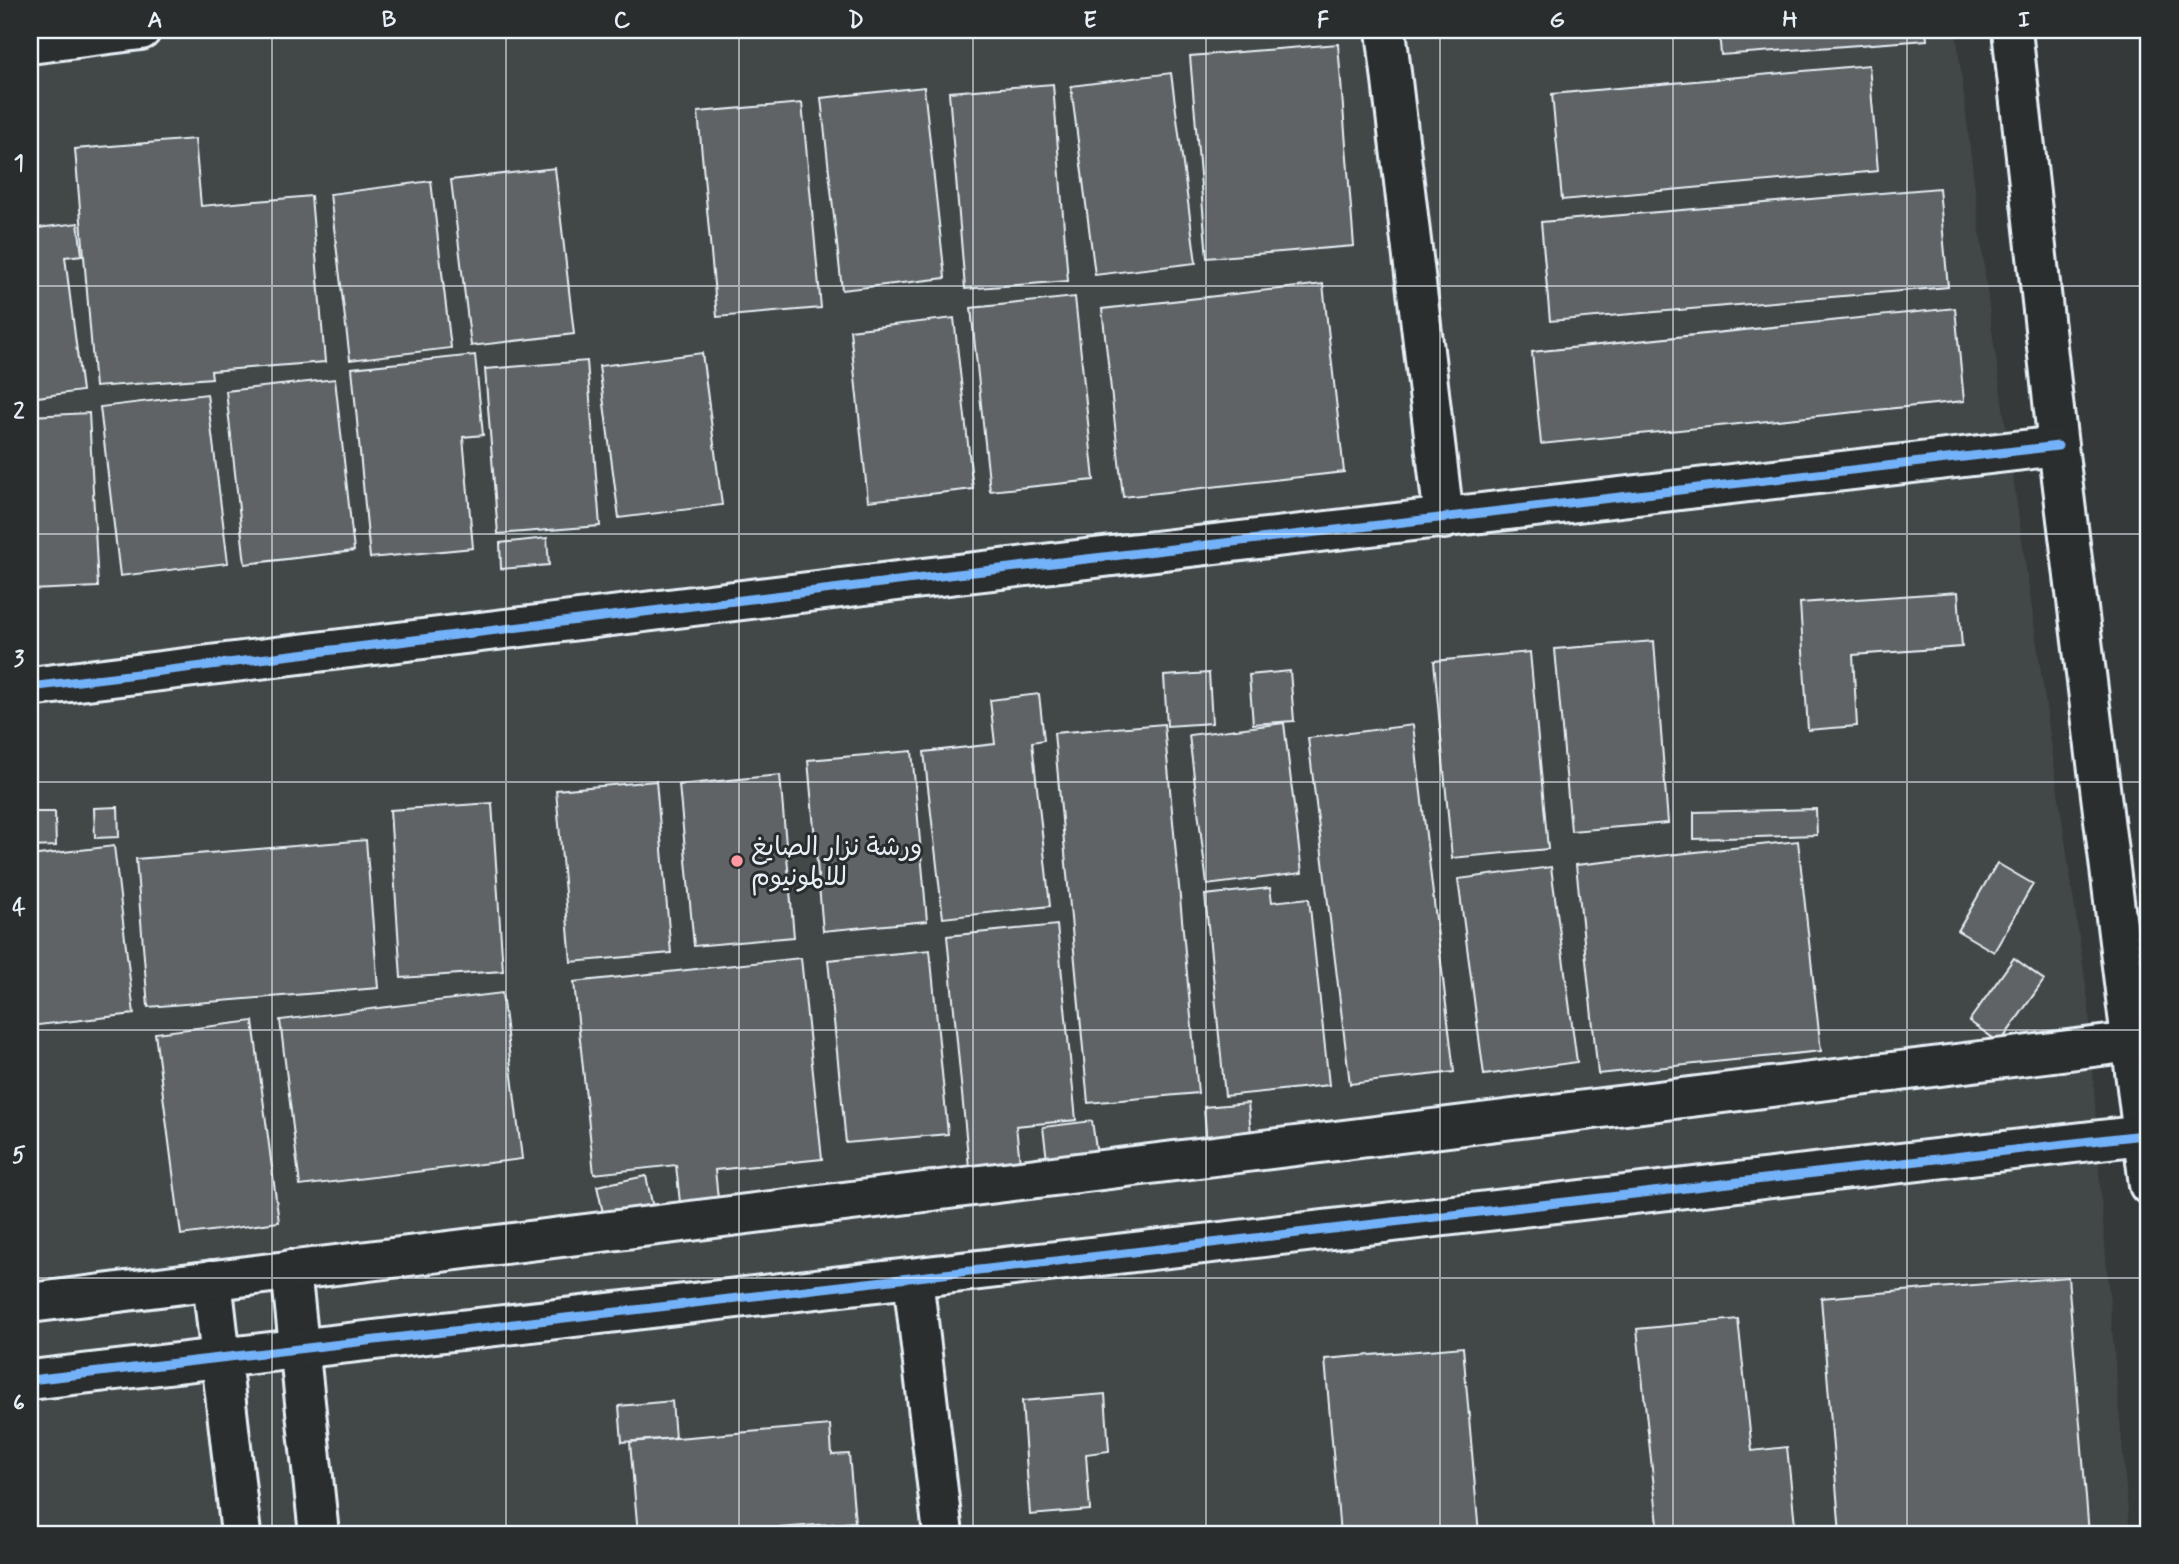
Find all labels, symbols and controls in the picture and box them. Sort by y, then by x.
text: A [147,6,163,36]
text: B [382,6,397,36]
text: C [614,6,631,36]
text: D [848,6,864,36]
text: E [1083,6,1097,36]
text: F [1317,6,1329,36]
text: G [1549,6,1565,36]
text: H [1782,6,1798,36]
text: I [2018,6,2030,36]
text: 1 [14,149,24,179]
text: 2 [13,397,25,427]
text: 3 [14,645,25,675]
place label: ورشة نزار الصايغ للالمونيوم [751,831,922,896]
marker: ورشة نزار الصايغ للالمونيوم [729,853,745,869]
text: 4 [12,893,26,923]
text: 5 [12,1141,26,1171]
text: 6 [13,1389,25,1419]

